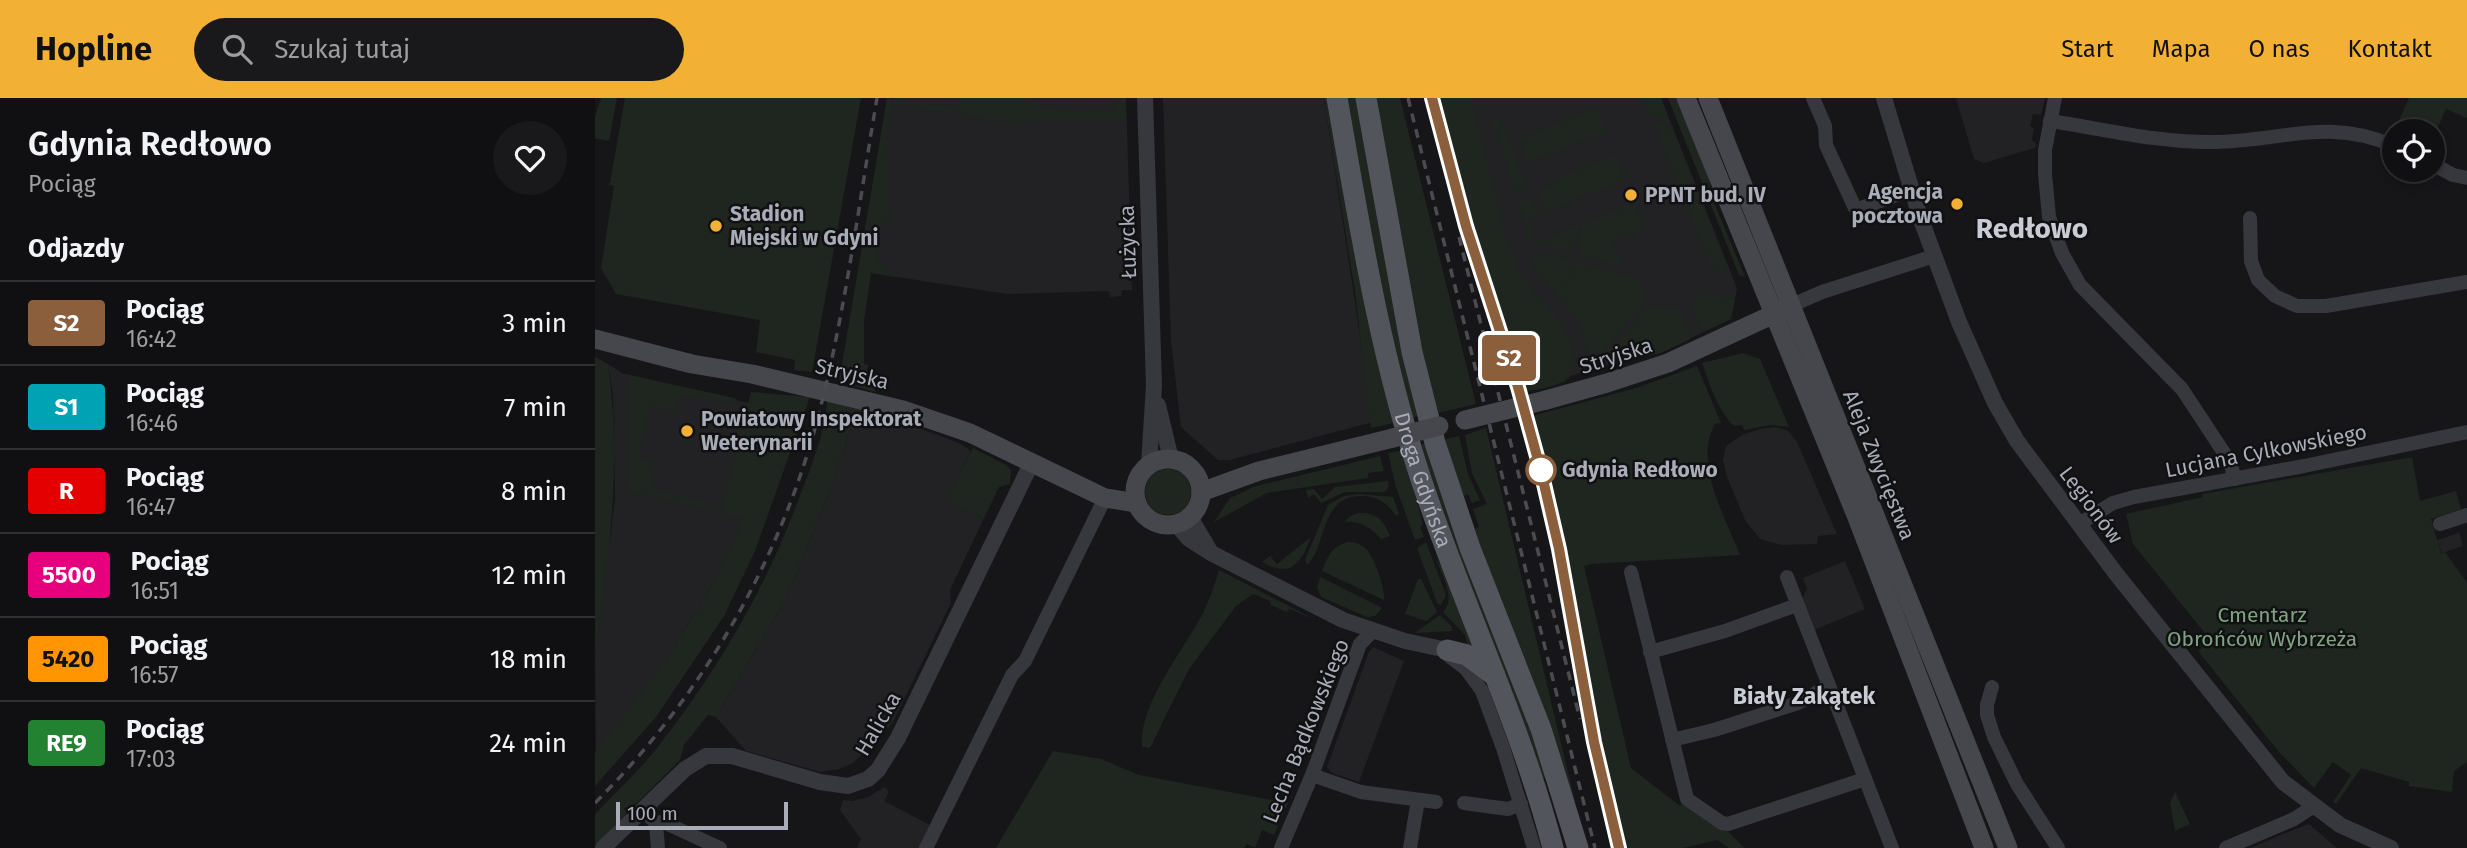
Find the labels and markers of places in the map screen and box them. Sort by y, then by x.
place label: Agencja pocztowa [1852,179,1943,229]
place label: PPNT bud. IV [1645,182,1767,208]
marker: PPNT bud. IV [1623,187,1639,203]
marker: Agencja pocztowa [1949,196,1965,212]
place label: Stadion Miejski w Gdyni [730,201,878,251]
marker: Stadion Miejski w Gdyni [708,218,724,234]
place label: Powiatowy Inspektorat Weterynarii [701,406,922,456]
marker: Powiatowy Inspektorat Weterynarii [679,423,695,439]
marker: Gdynia Redłowo [1526,455,1556,485]
place label: Gdynia Redłowo [1562,457,1718,483]

